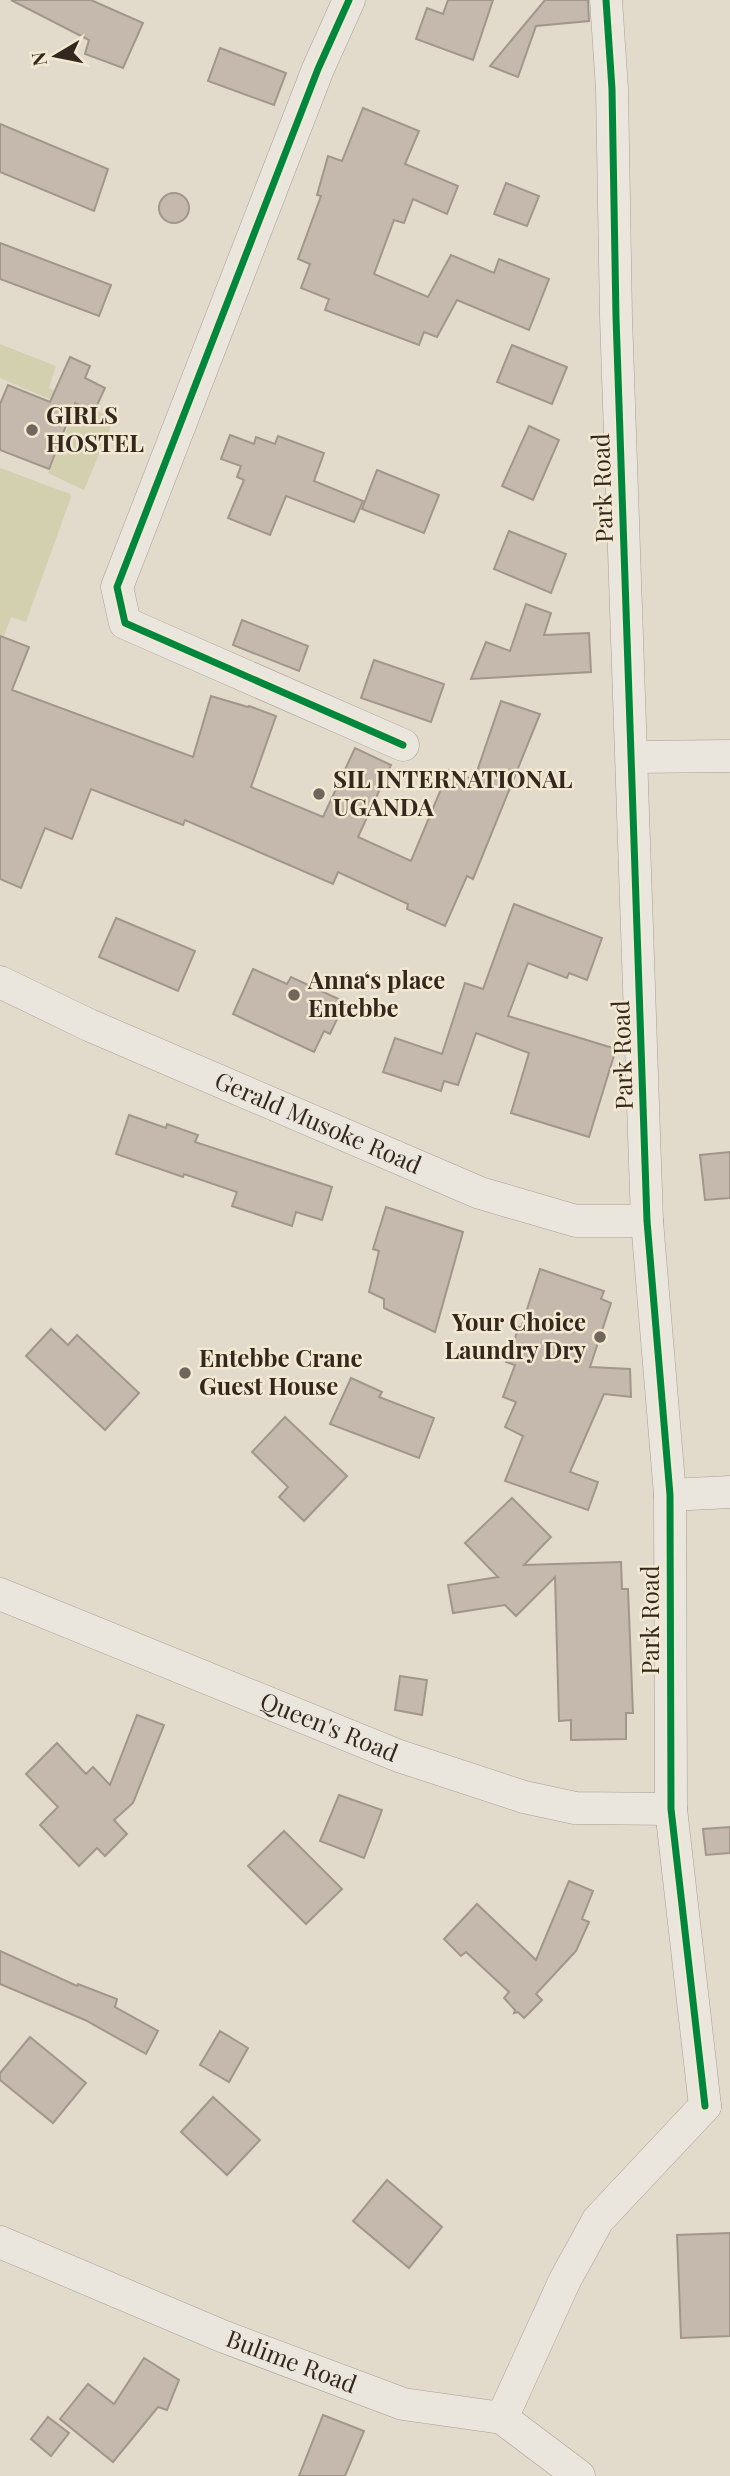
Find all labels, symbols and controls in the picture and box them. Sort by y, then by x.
north arrow [21,21,91,91]
text: N [24,50,52,68]
place label: GIRLS HOSTEL [46,398,144,458]
marker: GIRLS HOSTEL [24,422,40,438]
street label: Park Road [583,433,619,543]
place label: SIL INTERNATIONAL UGANDA [333,762,573,822]
marker: SIL INTERNATIONAL UGANDA [311,786,327,802]
place label: Anna‘s place Entebbe [307,963,445,1023]
marker: Anna‘s place Entebbe [286,987,302,1003]
street label: Park Road [603,1000,639,1110]
street label: Gerald Musoke Road [211,1063,427,1180]
place label: Your Choice Laundry Dry [444,1305,587,1365]
marker: Your Choice Laundry Dry [592,1329,608,1345]
place label: Entebbe Crane Guest House [199,1341,363,1401]
marker: Entebbe Crane Guest House [177,1365,193,1381]
street label: Park Road [633,1565,665,1675]
street label: Queen's Road [256,1683,403,1768]
street label: Bulime Road [222,2321,362,2399]

